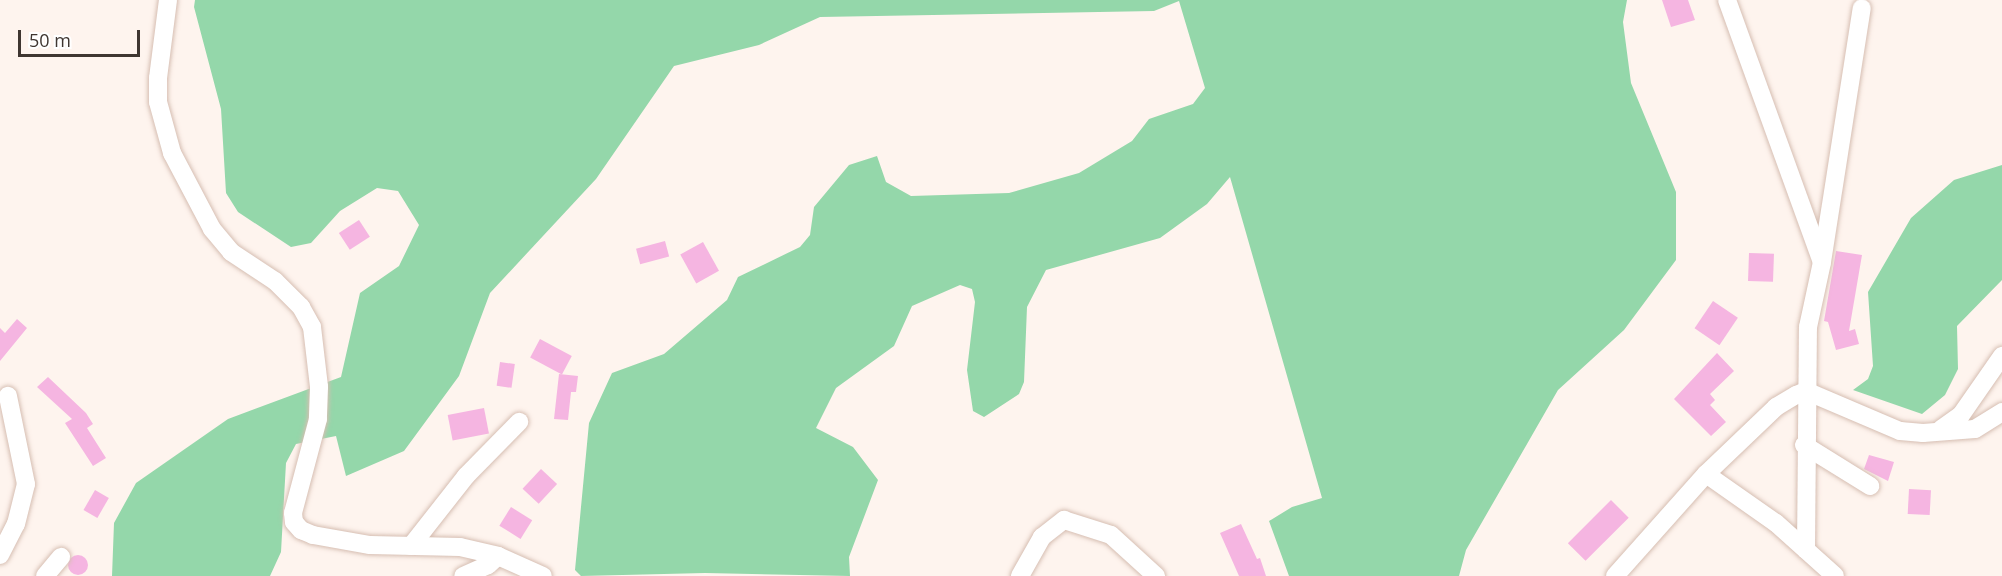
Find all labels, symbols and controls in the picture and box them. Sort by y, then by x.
scale bar [21,18,142,56]
text: 50 m [29,28,71,52]

